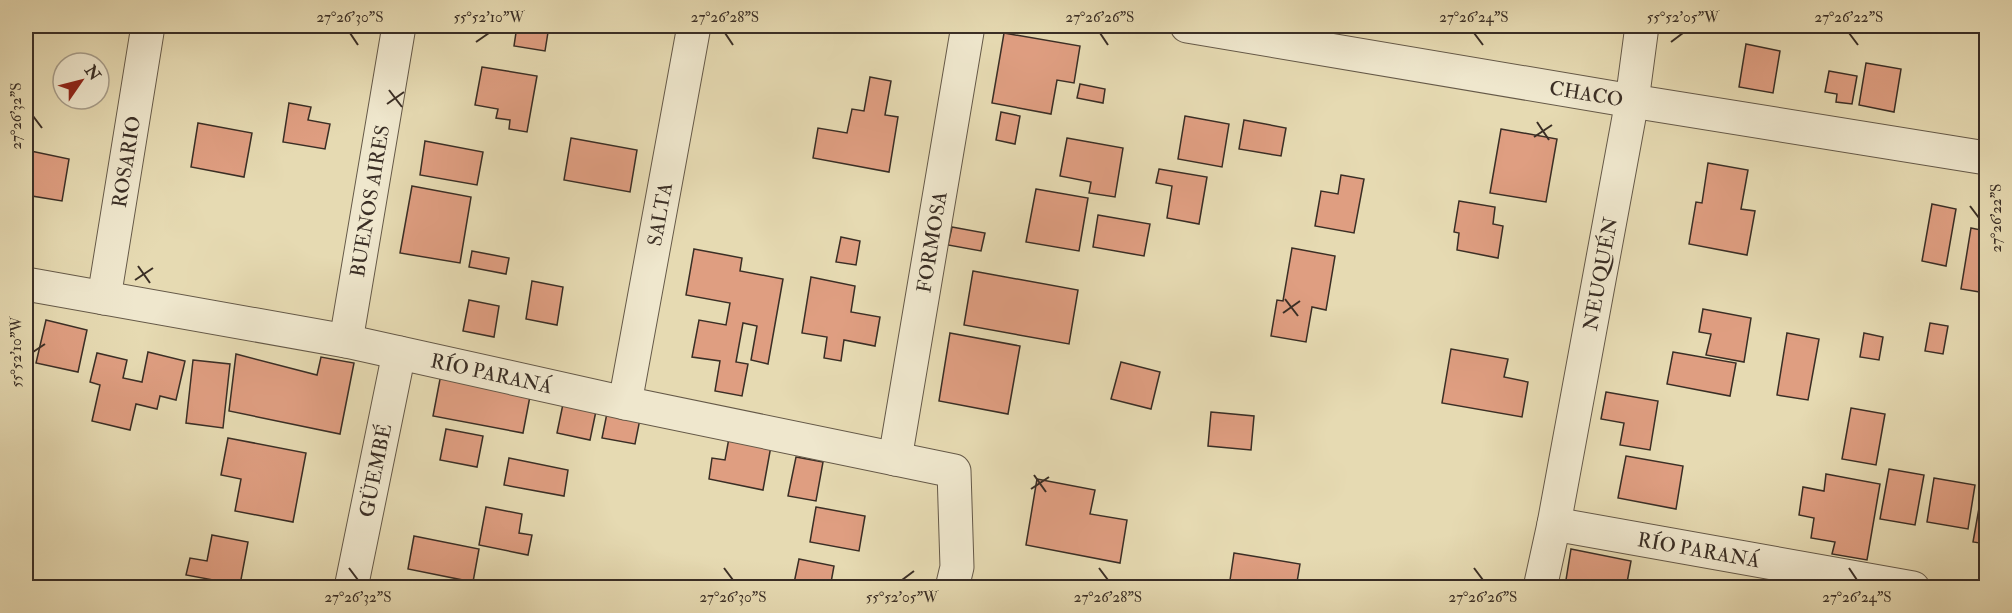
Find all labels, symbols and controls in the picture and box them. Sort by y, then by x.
text: 27°26'30"S [316,8,384,27]
text: 55°52'10"W [453,8,525,27]
text: 27°26'28"S [691,8,759,27]
text: 27°26'26"S [1066,8,1134,27]
text: 27°26'24"S [1439,8,1509,27]
text: 55°52'05"W [1647,8,1720,27]
text: 27°26'22"S [1815,8,1883,27]
north arrow [51,51,111,111]
text: N [80,61,105,85]
street label: CHACO [1548,75,1625,112]
text: 27°26'32"S [7,83,26,150]
street label: ROSARIO [106,114,146,209]
street label: BUENOS AIRES [344,123,395,279]
street label: SALTA [642,180,678,248]
text: 27°26'22"S [1987,184,2006,252]
street label: FORMOSA [911,189,952,295]
street label: NEUQUÉN [1577,215,1623,332]
text: 55°52'10"W [7,316,26,388]
street label: RÍO PARANÁ [428,348,555,399]
street label: GÜEMBÉ [353,421,397,519]
street label: RÍO PARANÁ [1636,527,1762,573]
text: 27°26'32"S [325,588,392,607]
text: 27°26'30"S [699,588,767,607]
text: 55°52'05"W [866,588,939,607]
text: 27°26'28"S [1074,588,1142,607]
text: 27°26'26"S [1449,588,1517,607]
text: 27°26'24"S [1822,588,1892,607]

